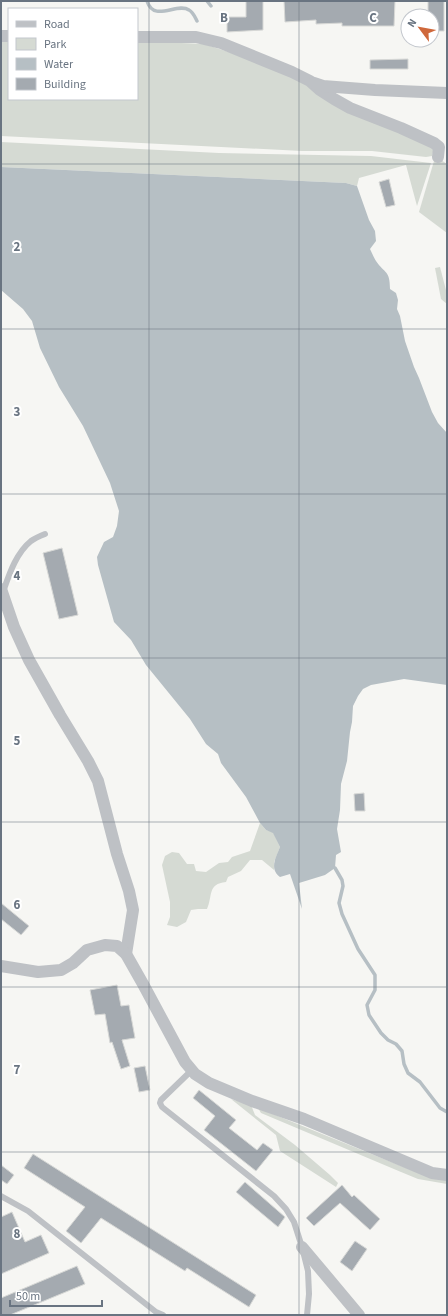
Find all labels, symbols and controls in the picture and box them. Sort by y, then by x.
legend [8,8,138,100]
north arrow [400,8,440,48]
text: B [220,9,228,27]
text: C [369,9,377,27]
text: Road [44,16,70,33]
text: N [404,16,420,30]
text: Park [44,36,66,53]
text: Water [44,56,74,73]
text: Building [44,76,86,93]
text: 2 [14,238,21,256]
text: 3 [14,403,21,421]
text: 4 [14,567,21,585]
text: 5 [14,732,21,750]
text: 6 [14,896,21,914]
text: 7 [14,1061,21,1079]
text: 8 [14,1225,21,1243]
scale bar [10,1282,102,1308]
text: 50 m [16,1288,40,1305]

